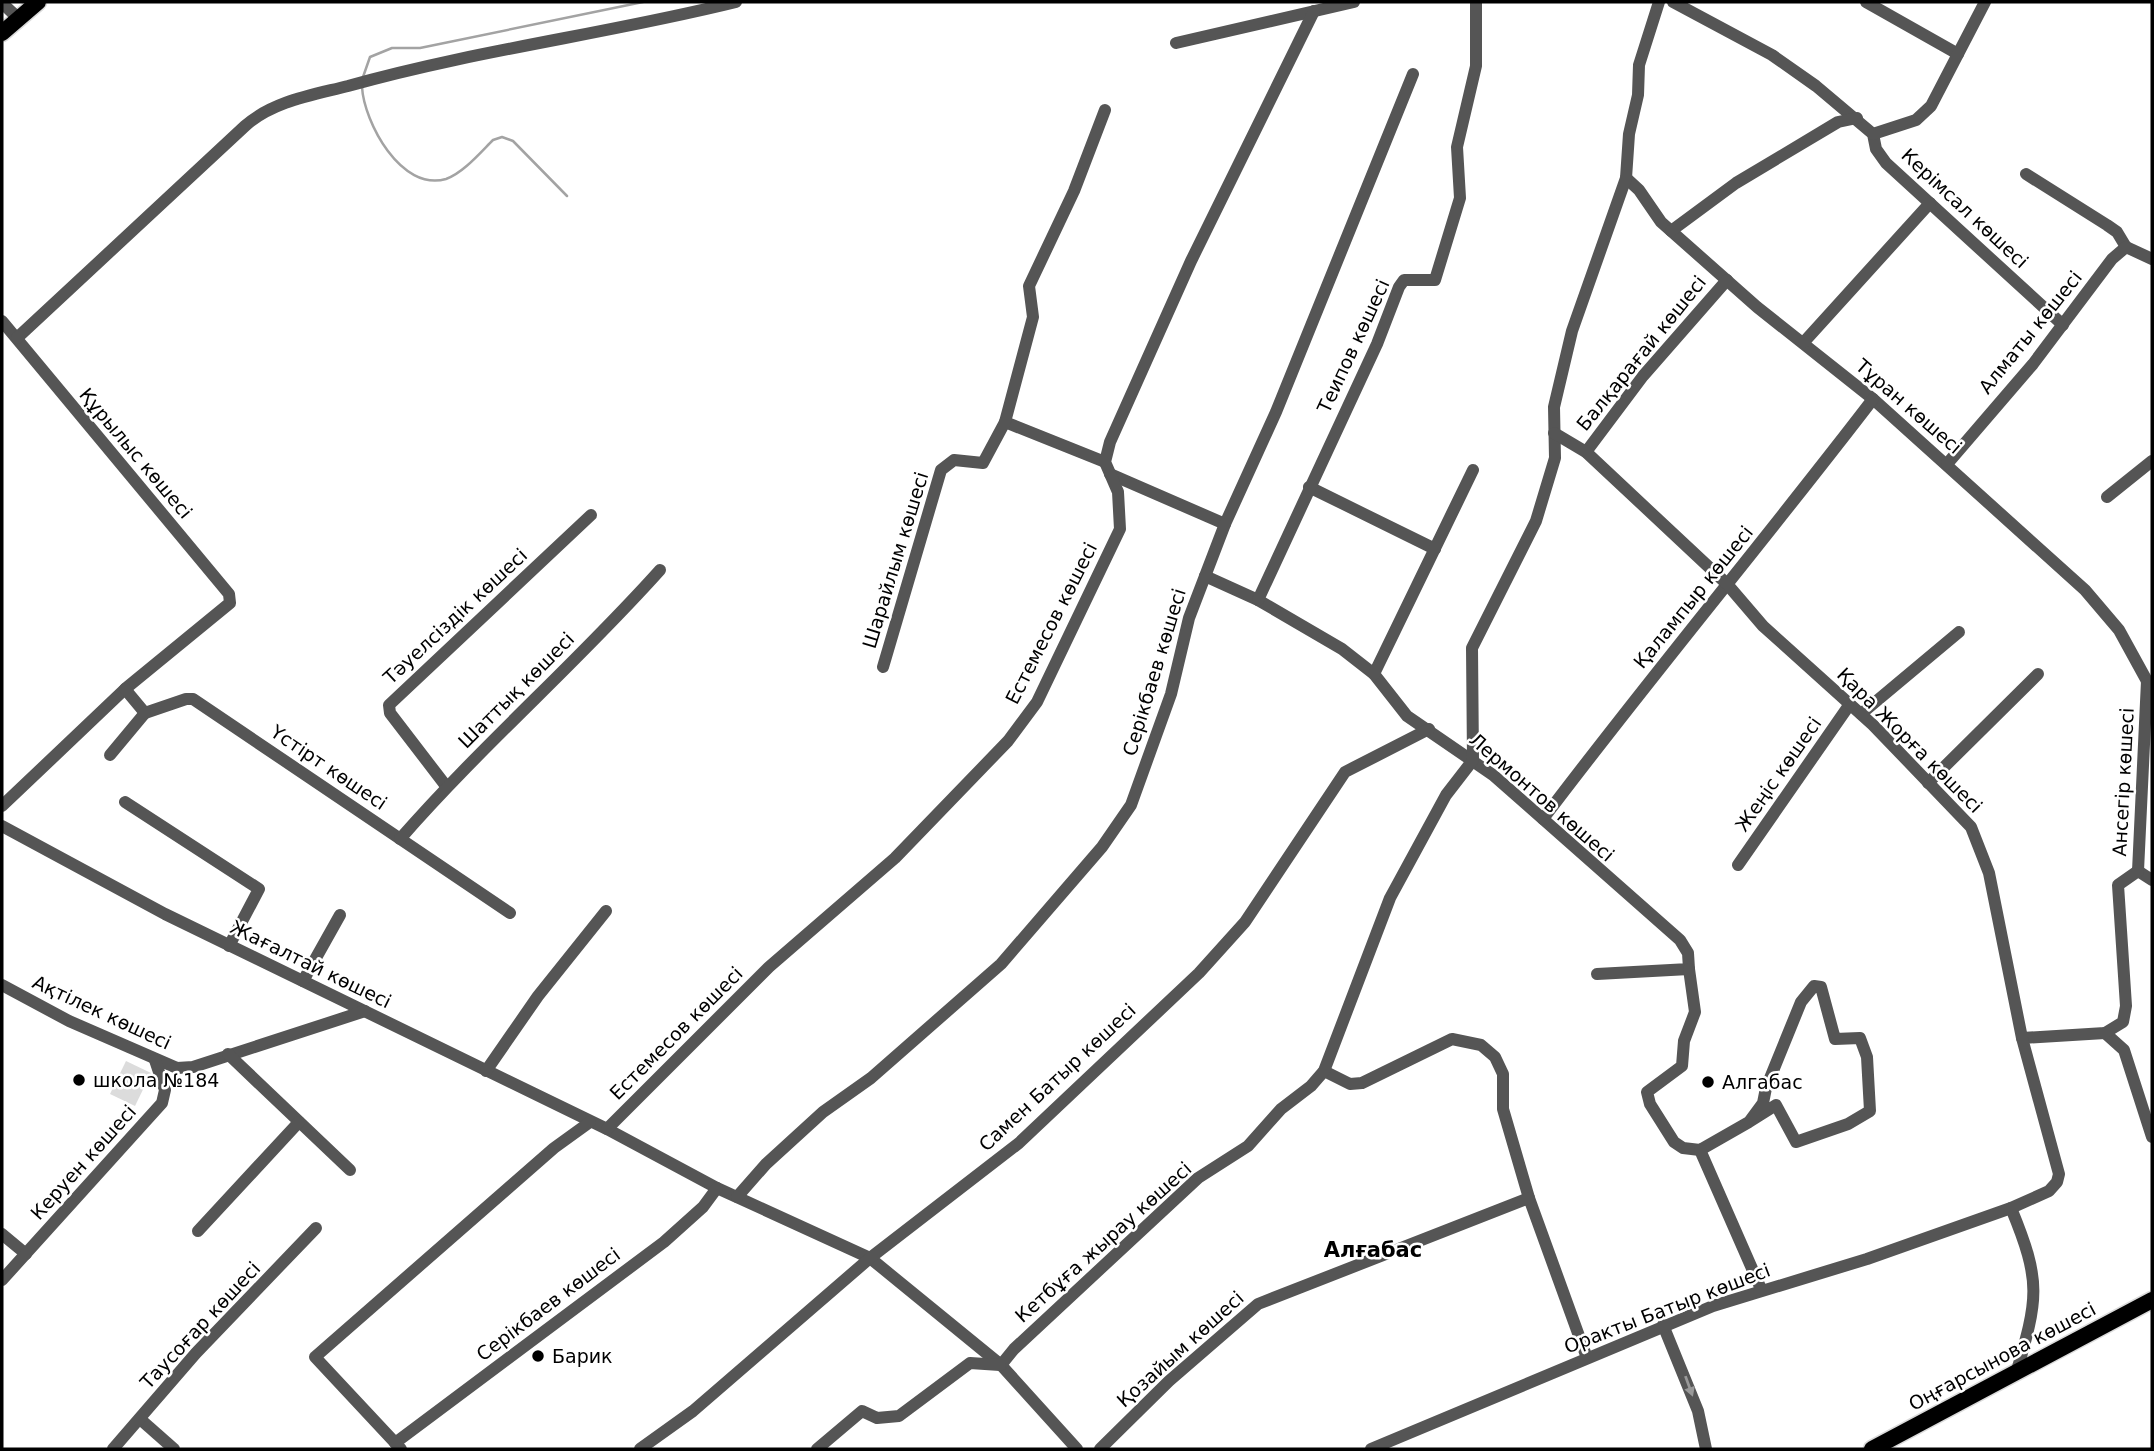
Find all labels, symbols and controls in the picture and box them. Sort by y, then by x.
street label: Керімсал көшесі [1897,144,2033,272]
street label: Алматы көшесі [1974,266,2086,398]
street label: Балқарағай көшесі [1572,271,1710,435]
street label: Теипов көшесі [1312,276,1394,417]
street label: Тұран көшесі [1851,353,1966,458]
street label: Құрылыс көшесі [75,383,197,523]
street label: Шарайлым көшесі [858,469,932,651]
street label: Қалампыр көшесі [1629,521,1757,673]
street label: Естемесов көшесі [1001,539,1101,707]
street label: Тәуелсіздік көшесі [378,544,531,689]
street label: Серікбаев көшесі [1118,586,1190,758]
street label: Шаттық көшесі [454,628,578,752]
street label: Қара Жорға көшесі [1833,663,1987,817]
street label: Ансегір көшесі [2108,707,2138,857]
street label: Жеңіс көшесі [1730,713,1826,835]
street label: Үстірт көшесі [266,719,391,814]
street label: Лермонтов көшесі [1465,728,1619,866]
street label: Жағалтай көшесі [227,916,395,1012]
street label: Естемесов көшесі [605,962,747,1104]
street label: Ақтілек көшесі [29,970,175,1054]
street label: Самен Батыр көшесі [974,999,1140,1155]
place label: школа №184 [93,1069,219,1091]
place label: Алгабас [1722,1071,1803,1093]
marker: школа №184 [71,1072,87,1088]
marker: Алгабас [1700,1074,1716,1090]
street label: Керуен көшесі [26,1100,140,1224]
street label: Кетбұға жырау көшесі [1011,1157,1195,1327]
district label: Алғабас [1324,1238,1422,1262]
street label: Серікбаев көшесі [472,1243,624,1365]
street label: Тауcоғар көшесі [135,1257,264,1394]
street label: Оракты Батыр көшесі [1561,1258,1773,1358]
street label: Қозайым көшесі [1112,1286,1248,1412]
street label: Оңғарсынова көшесі [1905,1297,2099,1415]
place label: Барик [552,1345,613,1367]
marker: Барик [530,1348,546,1364]
one-way arrow [1684,1375,1695,1396]

